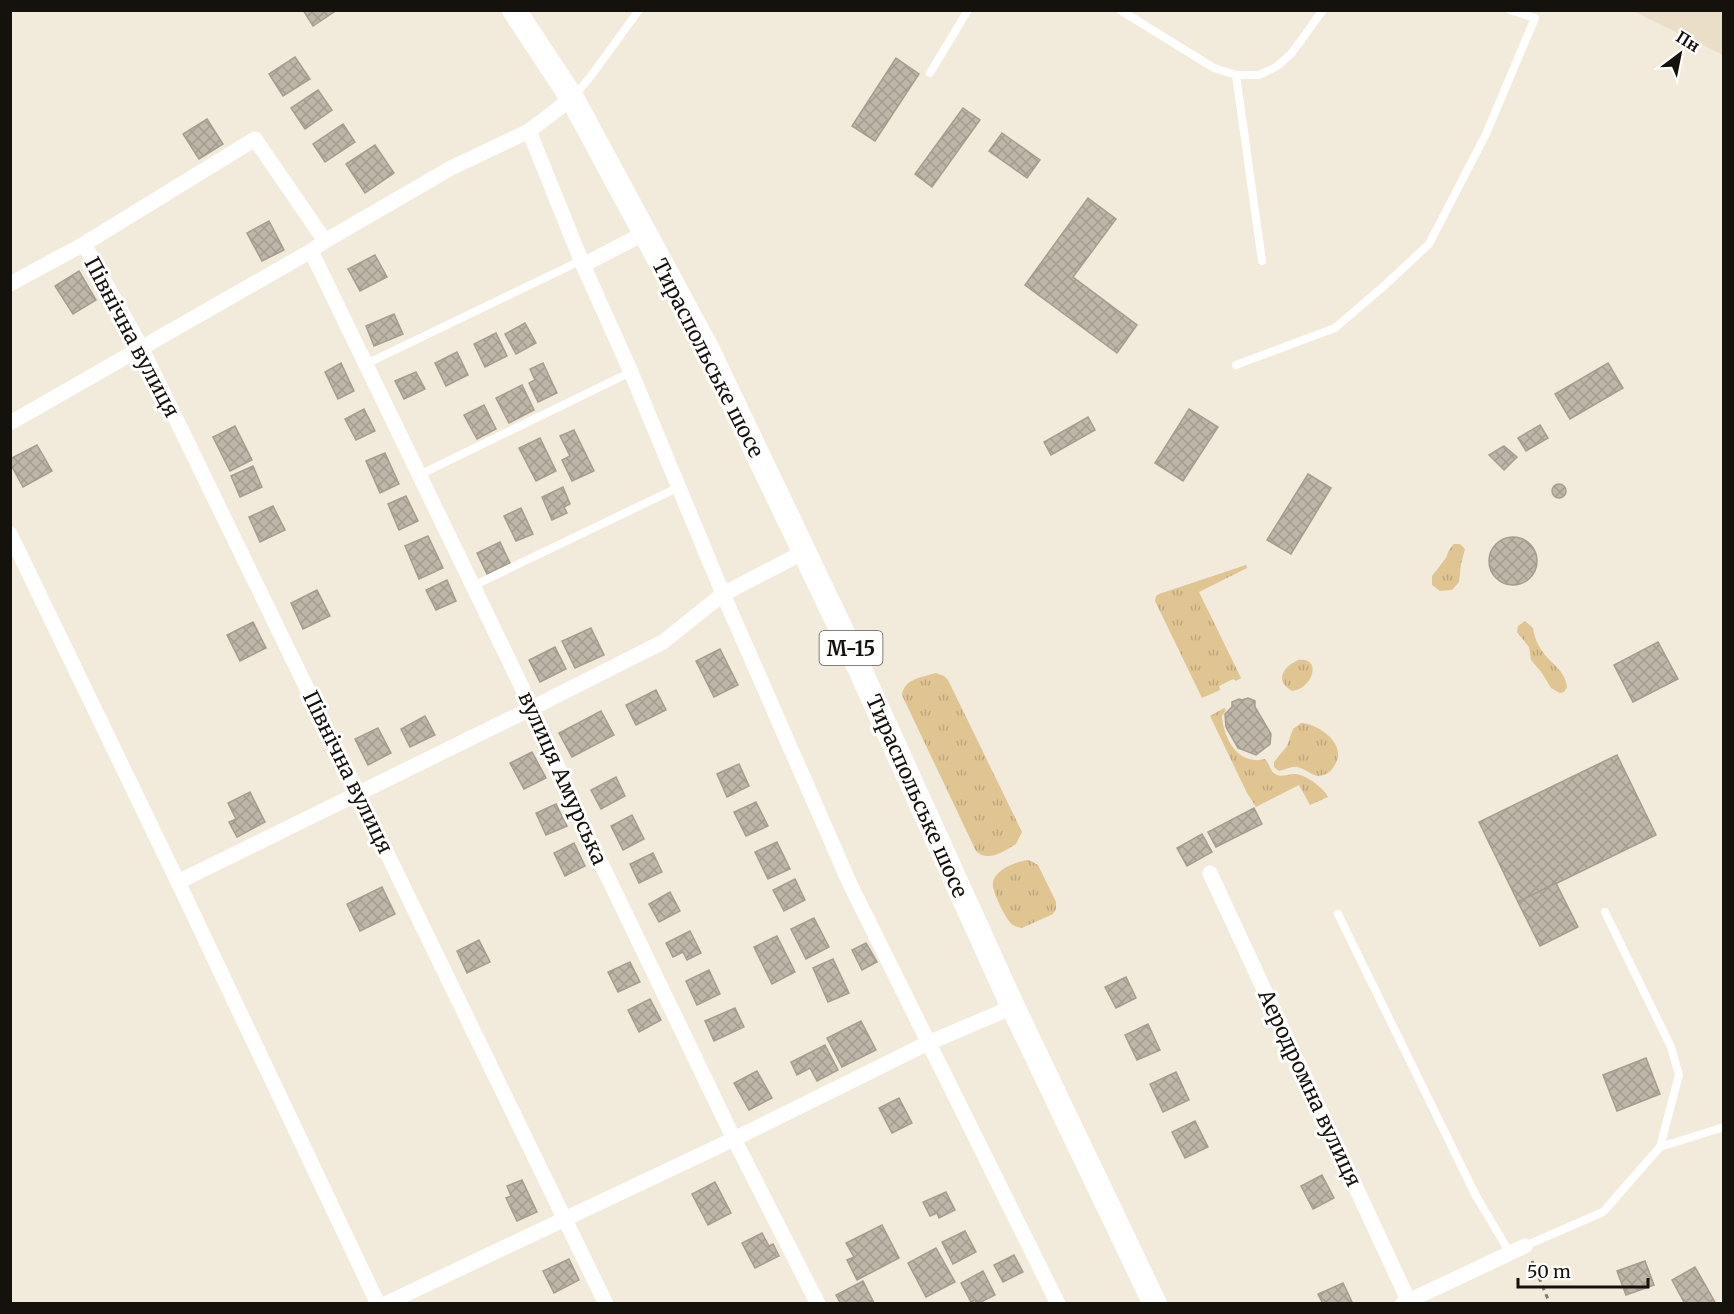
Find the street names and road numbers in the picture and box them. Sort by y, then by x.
street label: Північна вулиця [78,252,186,422]
street label: Тираспольське шосе [646,254,770,462]
road number: М-15 [820,631,882,665]
street label: Північна вулиця [297,686,399,858]
street label: вулиця Амурська [513,687,613,869]
street label: Тираспольське шосе [860,690,974,902]
street label: Аеродромна вулиця [1252,984,1368,1191]

